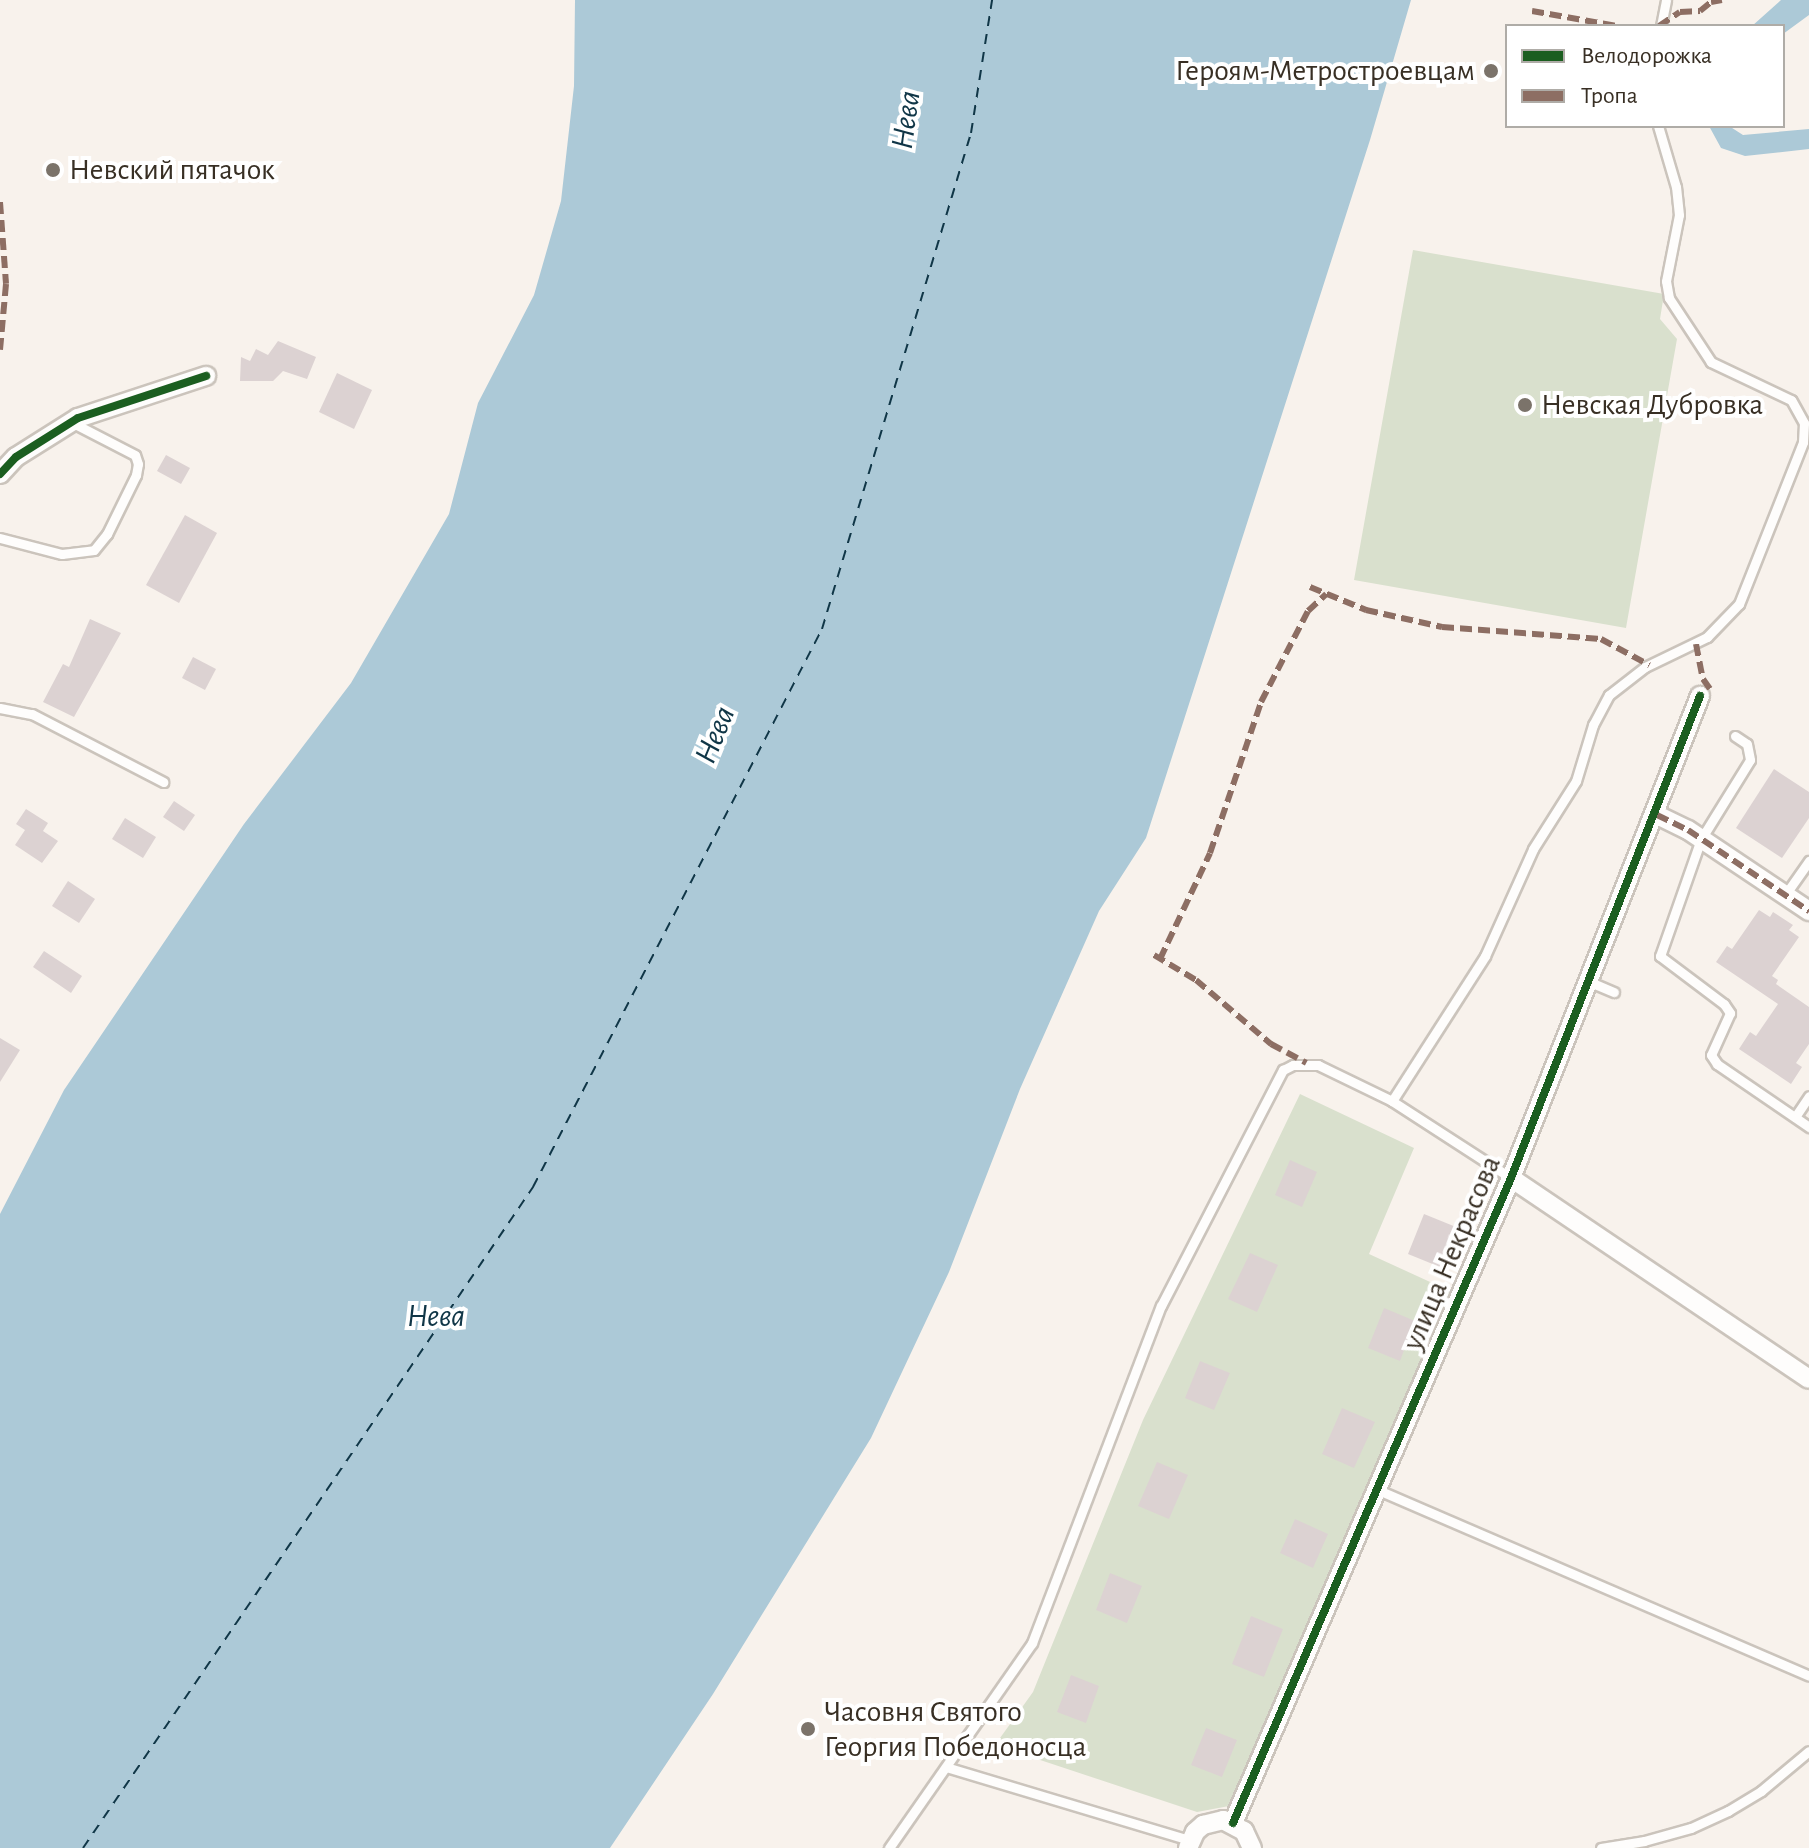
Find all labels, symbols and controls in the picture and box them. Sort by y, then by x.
legend [1505,24,1785,128]
text: Велодорожка [1581,44,1712,68]
place label: Героям-Метростроевцам [1175,53,1475,89]
marker: Героям-Метростроевцам [1482,62,1500,80]
text: Тропа [1581,84,1638,108]
water label: Нева [883,89,929,151]
place label: Невский пятачок [69,152,275,188]
marker: Невский пятачок [44,161,62,179]
place label: Невская Дубровка [1541,387,1763,423]
marker: Невская Дубровка [1516,396,1534,414]
water label: Нева [686,701,744,769]
street label: улица Некрасова [1395,1150,1509,1356]
water label: Нева [407,1297,465,1335]
place label: Часовня Святого Георгия Победоносца [824,1694,1086,1764]
marker: Часовня Святого Георгия Победоносца [799,1720,817,1738]

